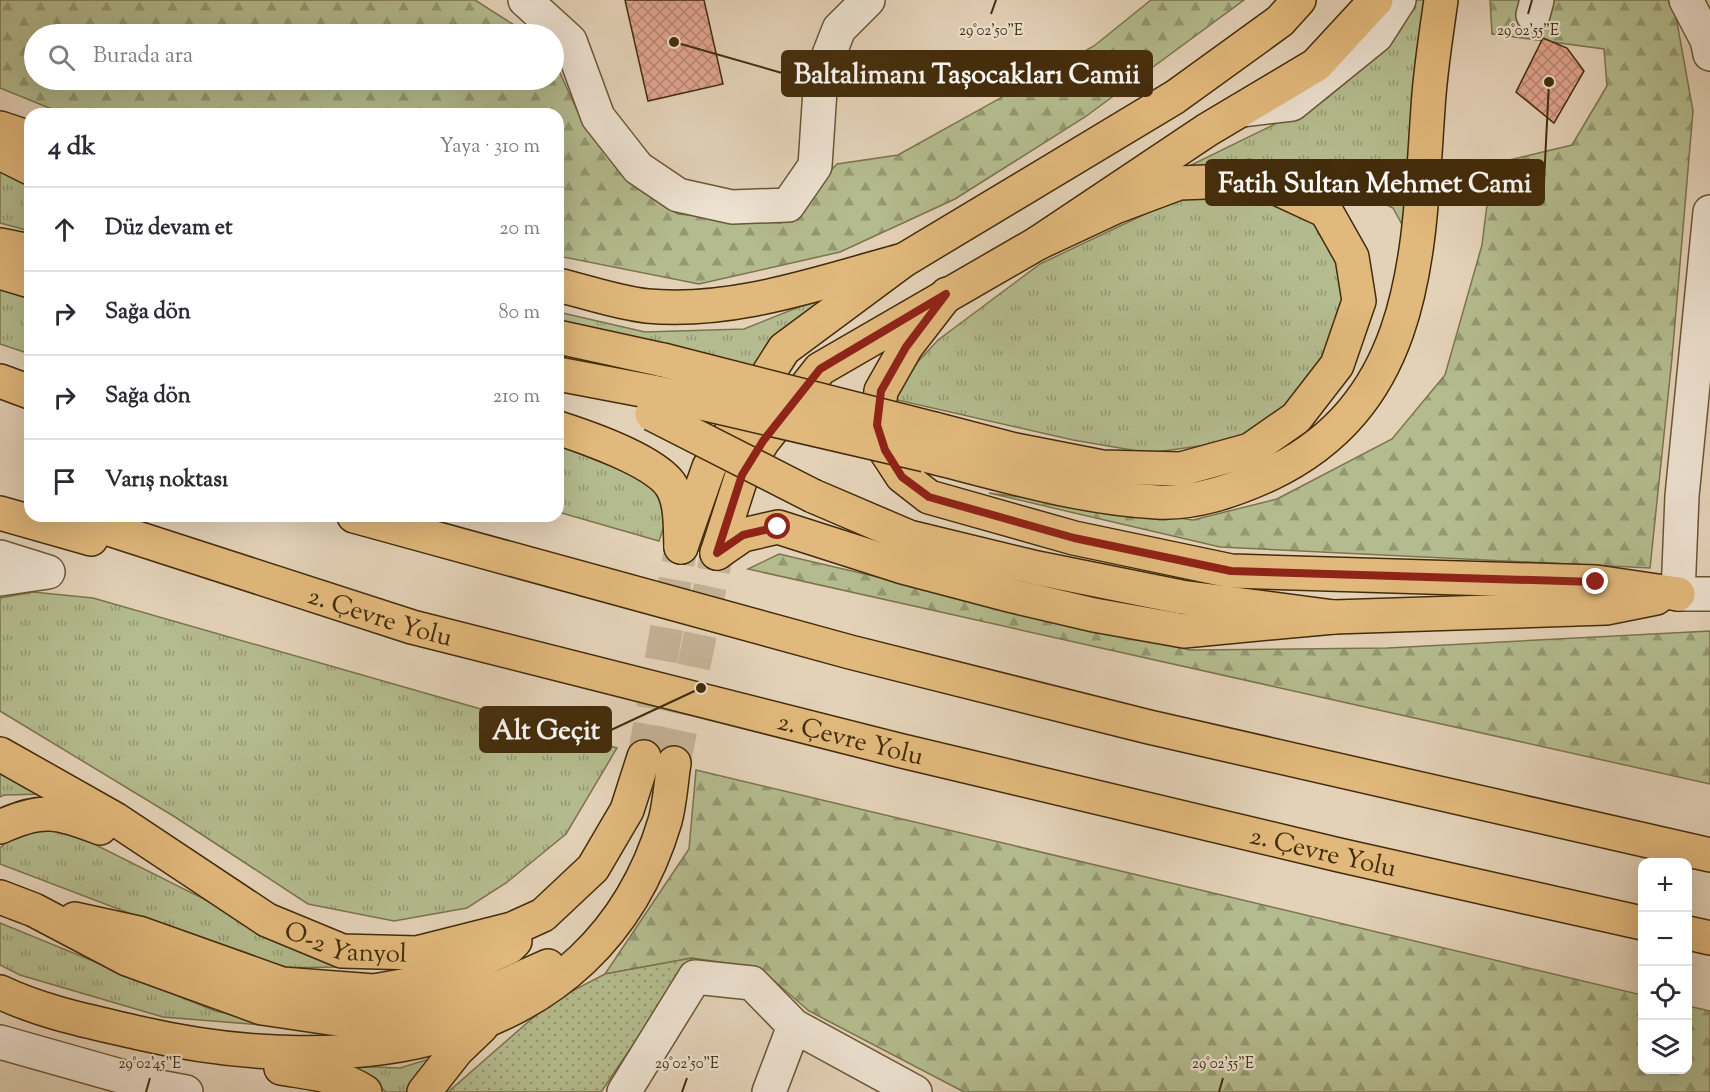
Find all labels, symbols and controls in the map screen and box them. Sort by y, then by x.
text: 29°02'50"E [959,21,1023,42]
text: 29°02'55"E [1497,21,1559,42]
search box [24,24,564,90]
icon: search [45,41,78,74]
text: Burada ara [93,41,193,73]
callout: Baltalimanı Taşocakları Camii [782,51,1152,96]
text: Baltalimanı Taşocakları Camii [794,57,1140,96]
text: 4 dk [48,129,96,166]
text: Yaya · 310 m [439,133,540,162]
callout: Fatih Sultan Mehmet Cami [1206,160,1544,205]
text: Fatih Sultan Mehmet Cami [1218,166,1532,205]
icon: ahead [48,213,81,246]
text: Düz devam et [105,213,232,245]
text: 20 m [499,215,540,244]
icon: right [48,297,81,330]
text: Sağa dön [105,297,191,329]
text: 80 m [499,299,540,328]
icon: right [48,381,81,414]
text: Sağa dön [105,381,191,413]
text: 210 m [493,383,540,412]
icon: arrive [48,465,81,498]
text: Varış noktası [105,465,228,497]
route start [764,513,790,539]
route end [1582,568,1608,594]
street label: 2. Çevre Yolu [303,578,456,657]
street label: 2. Çevre Yolu [773,704,927,776]
callout: Alt Geçit [480,707,611,752]
text: Alt Geçit [492,713,601,752]
street label: 2. Çevre Yolu [1246,818,1400,888]
map controls [1638,858,1692,1074]
button: + [1638,858,1692,912]
button: − [1638,912,1692,966]
street label: O-2 Yanyol [278,913,408,974]
button: locate [1638,966,1692,1020]
button: layers [1638,1020,1692,1074]
text: 29°02'45"E [119,1054,181,1075]
text: 29°02'50"E [655,1054,719,1075]
text: 29°02'55"E [1192,1054,1254,1075]

